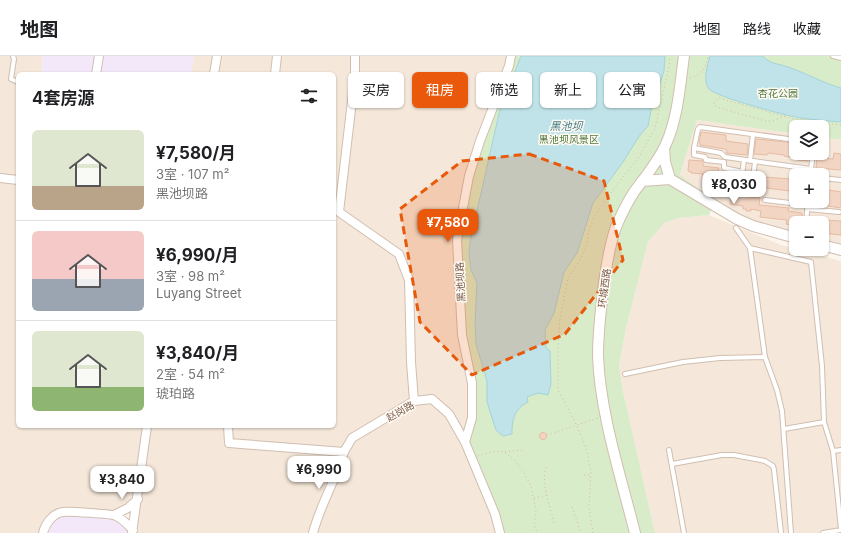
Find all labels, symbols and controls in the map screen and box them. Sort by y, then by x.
text: 地图 [20,18,58,41]
text: 地图 [693,20,721,37]
text: 路线 [743,20,771,37]
text: 收藏 [793,20,821,37]
chip: 买房 [348,72,404,108]
chip: 租房 [412,72,468,108]
chip: 筛选 [476,72,532,108]
chip: 新上 [540,72,596,108]
chip: 公寓 [604,72,660,108]
icon: filters [298,85,320,107]
park label: 杏花公园 [758,87,798,99]
text: 4套房源 [32,88,95,108]
water label: 黑池坝 [550,119,584,133]
map controls [789,120,829,256]
button: layers [789,120,829,160]
park label: 黑池坝风景区 [539,133,599,145]
text: ¥7,580/月 [156,143,236,163]
icon: home [64,146,112,194]
text: 3室 · 107 m² [156,166,229,182]
button: + [789,168,829,208]
pin: ¥8,030 [701,171,767,205]
text: ¥8,030 [711,176,757,192]
text: 黑池坝路 [156,185,208,201]
pin: ¥7,580 [415,209,481,243]
text: ¥7,580 [426,214,470,230]
button: − [789,216,829,256]
text: ¥6,990/月 [156,245,239,265]
icon: home [64,247,112,295]
street label: 黑池坝路 [453,262,467,302]
street label: 环城西路 [595,267,613,309]
text: 3室 · 98 m² [156,268,225,284]
text: Luyang Street [156,285,242,301]
text: ¥3,840/月 [156,343,239,363]
icon: home [64,347,112,395]
text: 2室 · 54 m² [156,366,225,382]
text: 琥珀路 [156,385,195,401]
street label: 赵岗路 [384,398,416,424]
pin: ¥6,990 [286,456,352,490]
text: ¥6,990 [296,461,342,477]
pin: ¥3,840 [89,466,155,500]
text: ¥3,840 [99,471,145,487]

